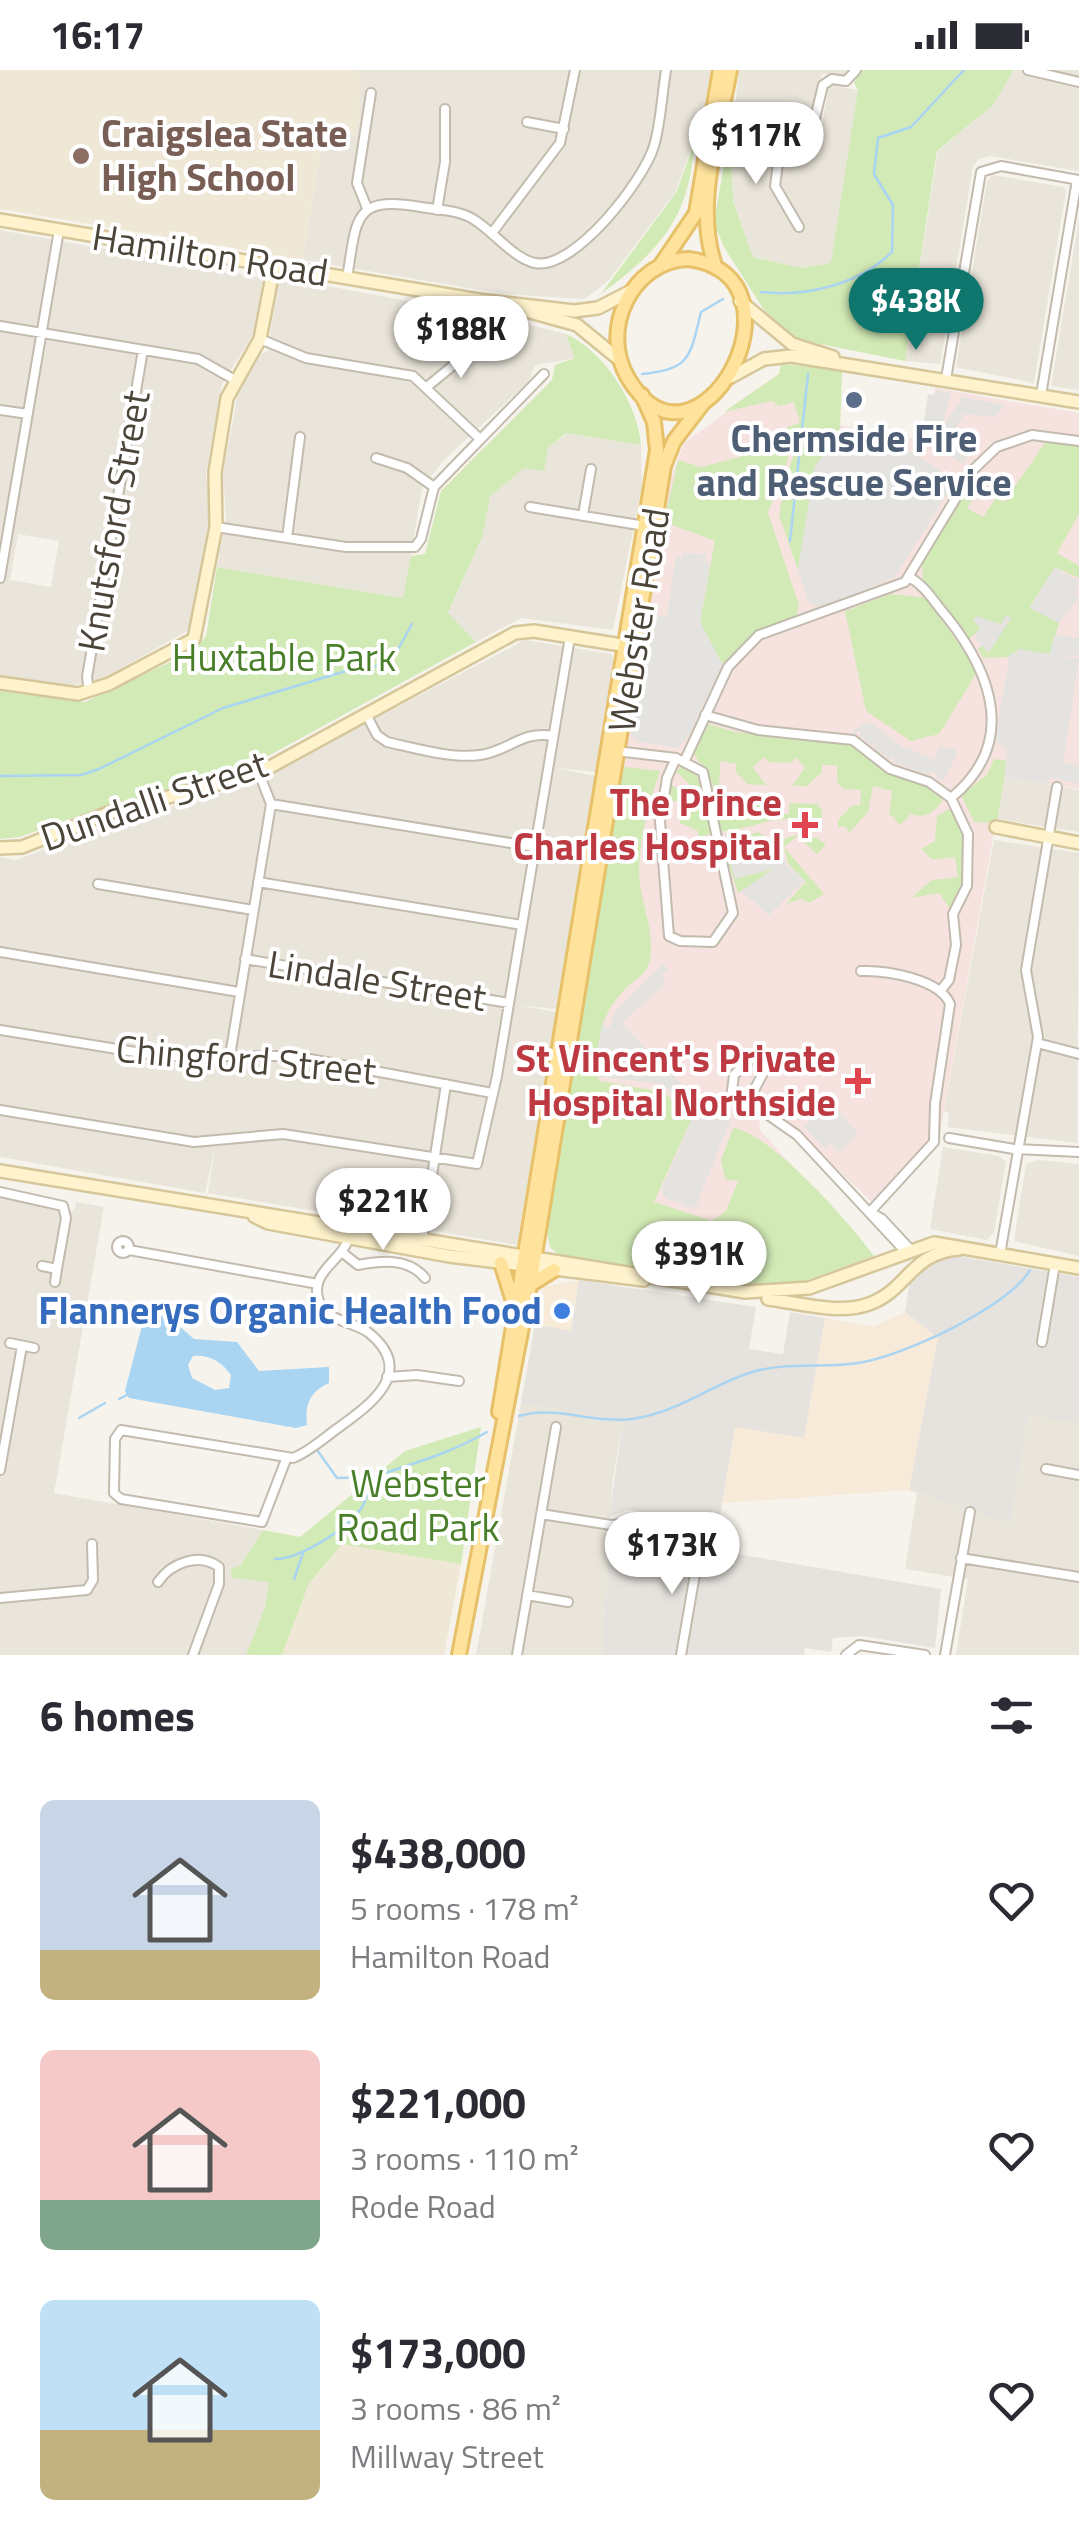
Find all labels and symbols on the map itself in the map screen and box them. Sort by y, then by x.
pin: $117K [686,102,826,187]
place label: Craigslea State High School [101,104,348,206]
marker: Craigslea State High School [70,145,92,167]
street label: Hamilton Road [88,207,332,301]
pin: $438K [846,268,986,353]
pin: $188K [391,296,531,381]
street label: Knutsford Street [61,386,165,656]
marker: Chermside Fire and Rescue Service [843,389,865,411]
place label: Chermside Fire and Rescue Service [696,409,1012,511]
street label: Webster Road [592,504,684,736]
park label: Huxtable Park [172,628,396,686]
street label: Dundalli Street [32,734,275,866]
place label: The Prince Charles Hospital [513,773,782,875]
marker: The Prince Charles Hospital [792,812,818,838]
street label: Lindale Street [264,934,491,1026]
street label: Chingford Street [114,1019,378,1099]
place label: St Vincent's Private Hospital Northside [516,1029,836,1131]
marker: St Vincent's Private Hospital Northside [845,1068,871,1094]
pin: $221K [313,1168,453,1253]
pin: $391K [629,1221,769,1306]
place label: Flannerys Organic Health Food [38,1281,542,1339]
marker: Flannerys Organic Health Food [551,1300,573,1322]
park label: Webster Road Park [336,1454,500,1556]
pin: $173K [602,1512,742,1597]

